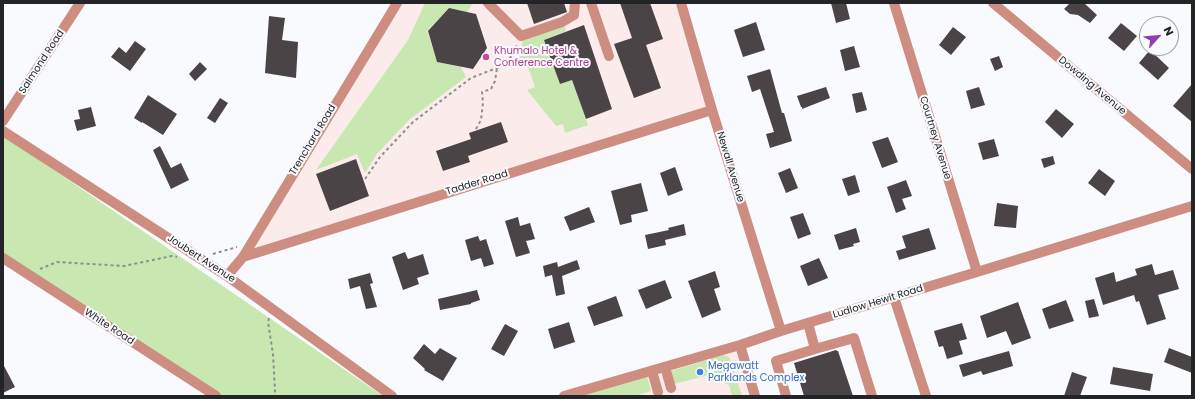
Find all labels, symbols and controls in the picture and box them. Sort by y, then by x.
north arrow [1139,16,1179,56]
text: N [1160,24,1178,38]
street label: Salmond Road [17,28,67,96]
place label: Khumalo Hotel & Conference Centre [494,45,589,68]
marker: Khumalo Hotel & Conference Centre [481,52,491,62]
street label: Dowding Avenue [1056,54,1128,118]
street label: Courtney Avenue [917,95,953,181]
street label: Trenchard Road [287,103,339,177]
street label: Newall Avenue [714,130,746,204]
street label: Tadder Road [445,168,509,198]
street label: Joubert Avenue [165,233,237,285]
street label: Ludlow Hewit Road [832,283,924,321]
street label: White Road [82,306,136,348]
place label: Megawatt Parklands Complex [708,360,804,384]
marker: Megawatt Parklands Complex [695,367,705,377]

